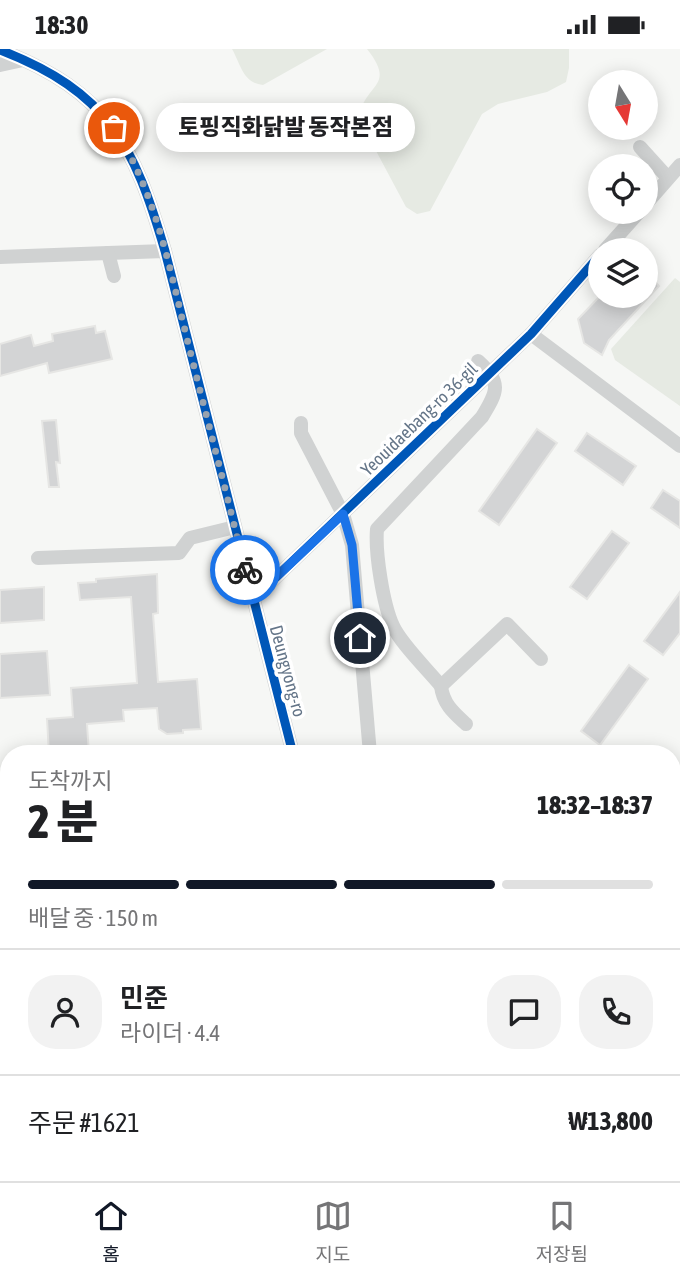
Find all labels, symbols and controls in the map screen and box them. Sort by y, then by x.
text: 18:30 [35,10,89,40]
north arrow [588,70,658,140]
map controls [588,70,658,308]
pin [84,98,144,158]
callout: 토핑직화닭발 동작본점 [156,104,415,153]
icon: bag [95,109,133,147]
text: 토핑직화닭발 동작본점 [178,114,393,140]
button: locate [588,154,658,224]
button: layers [588,238,658,308]
street label: Yeouidaebang-ro 36-gil [356,358,482,480]
courier [210,535,280,605]
icon: bike [226,551,264,589]
pin [330,608,390,668]
icon: home [341,619,379,657]
street label: Deungyong-ro [266,623,310,719]
text: 도착까지 [28,768,113,794]
text: 18:32–18:37 [537,790,653,820]
text: 2 분 [28,795,98,848]
text: 배달 중 · 150 m [28,905,158,931]
button: person [28,975,102,1049]
button: chat [487,975,561,1049]
button: phone [579,975,653,1049]
text: 민준 [120,983,168,1013]
text: 라이더 · 4.4 [120,1020,220,1046]
text: ₩13,800 [568,1106,653,1136]
text: 주문 #1621 [28,1108,140,1138]
tab: 홈 [92,1197,130,1266]
tab: 지도 [314,1197,352,1266]
tab: 저장됨 [536,1197,588,1266]

